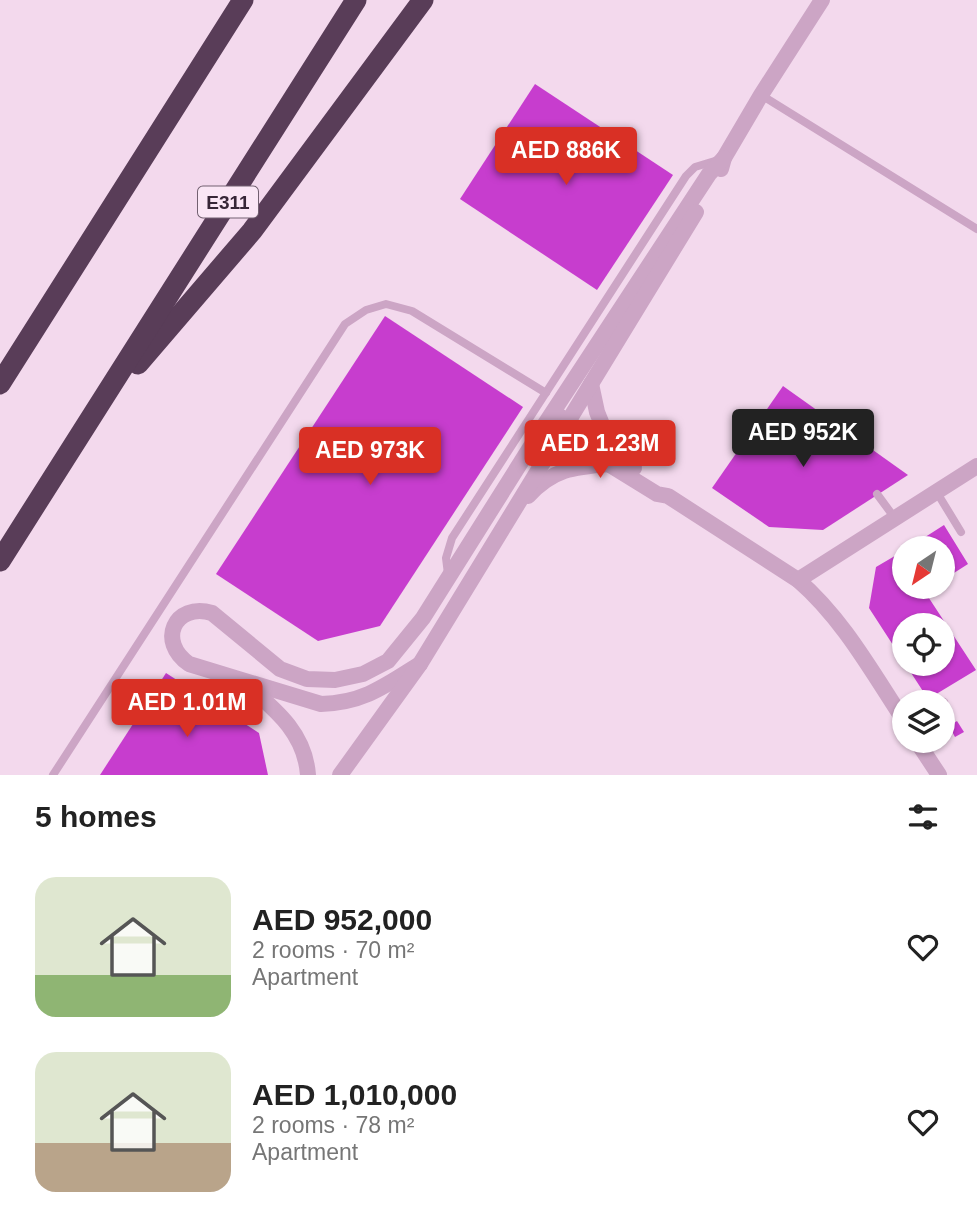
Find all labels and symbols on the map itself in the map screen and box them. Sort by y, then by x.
pin: AED 886K [494,128,638,187]
road number: E311 [198,186,258,218]
pin: AED 952K [731,410,875,469]
pin: AED 1.23M [520,420,680,480]
pin: AED 973K [298,428,442,487]
north arrow [892,536,956,598]
pin: AED 1.01M [107,680,267,739]

